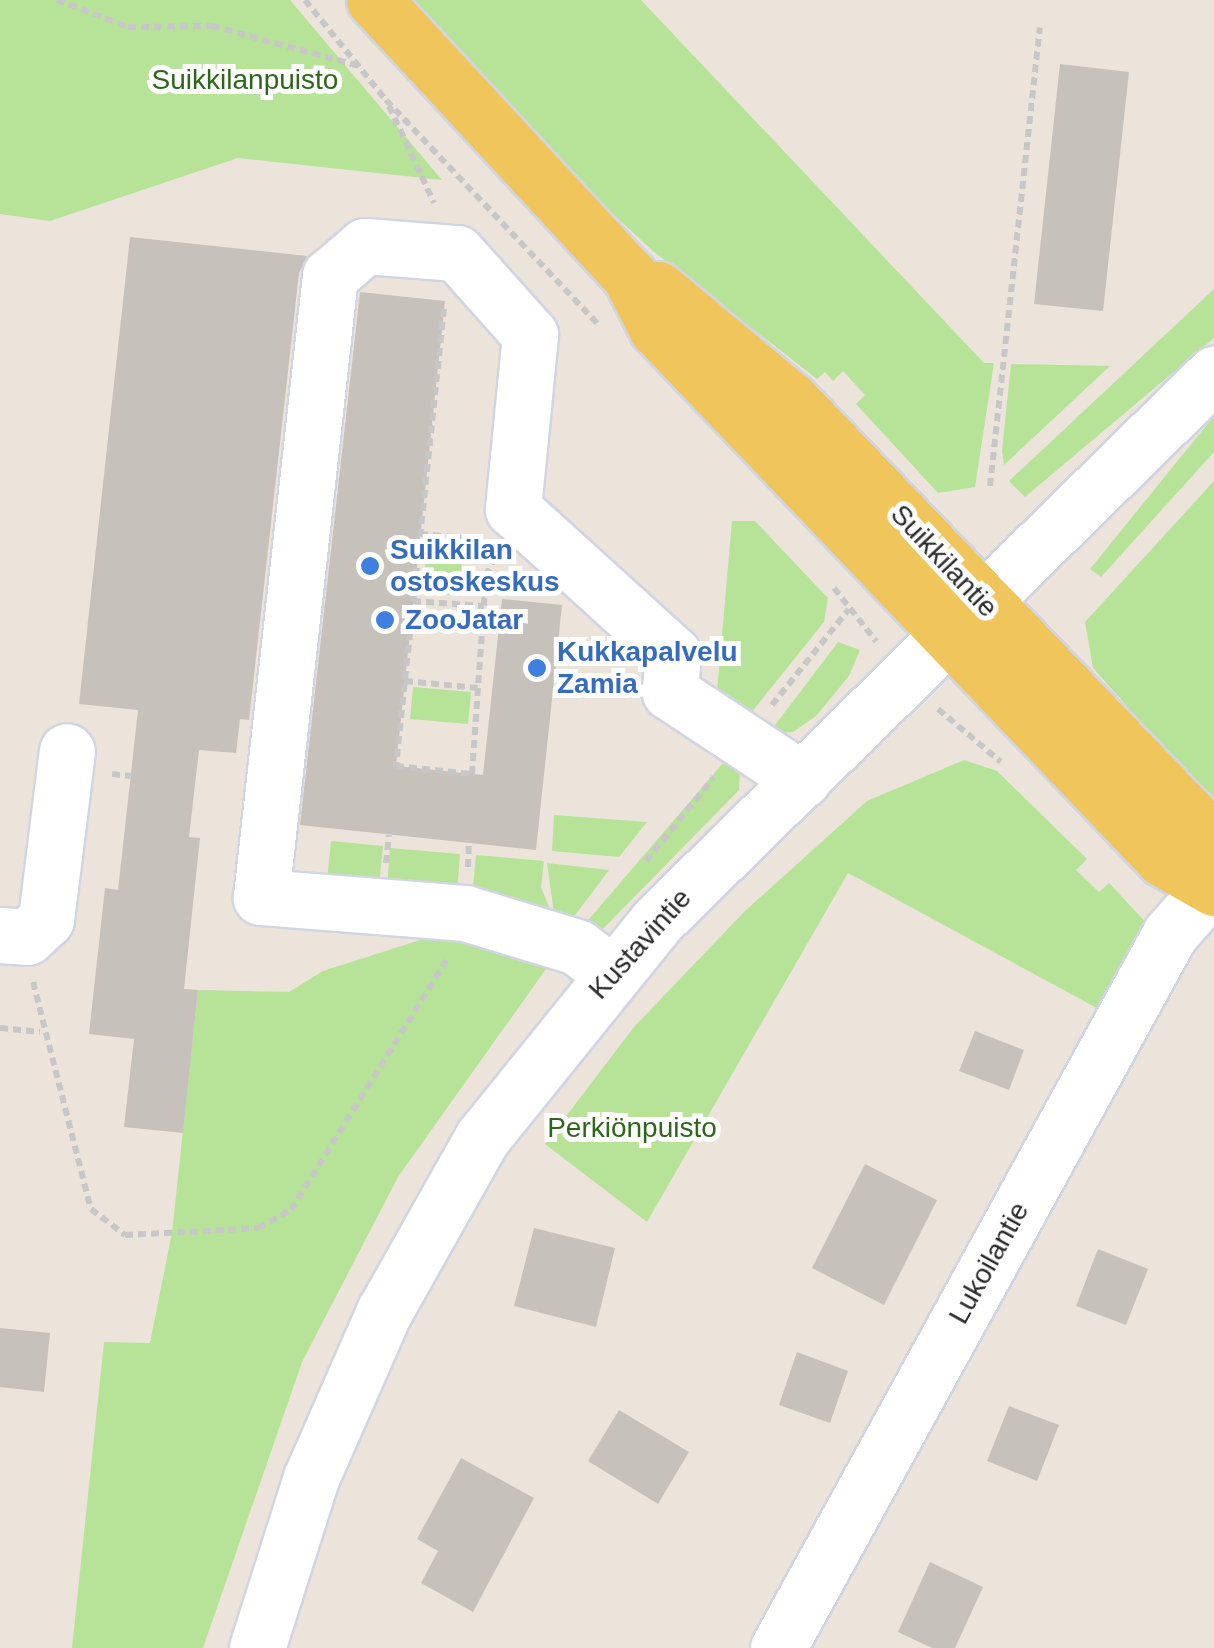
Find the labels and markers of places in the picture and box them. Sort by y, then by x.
place label: Suikkilan ostoskeskus [390,533,560,599]
marker: Suikkilan ostoskeskus [359,555,381,577]
place label: ZooJatar [405,603,523,637]
marker: ZooJatar [374,609,396,631]
place label: Kukkapalvelu Zamia [557,635,738,701]
marker: Kukkapalvelu Zamia [526,657,548,679]

